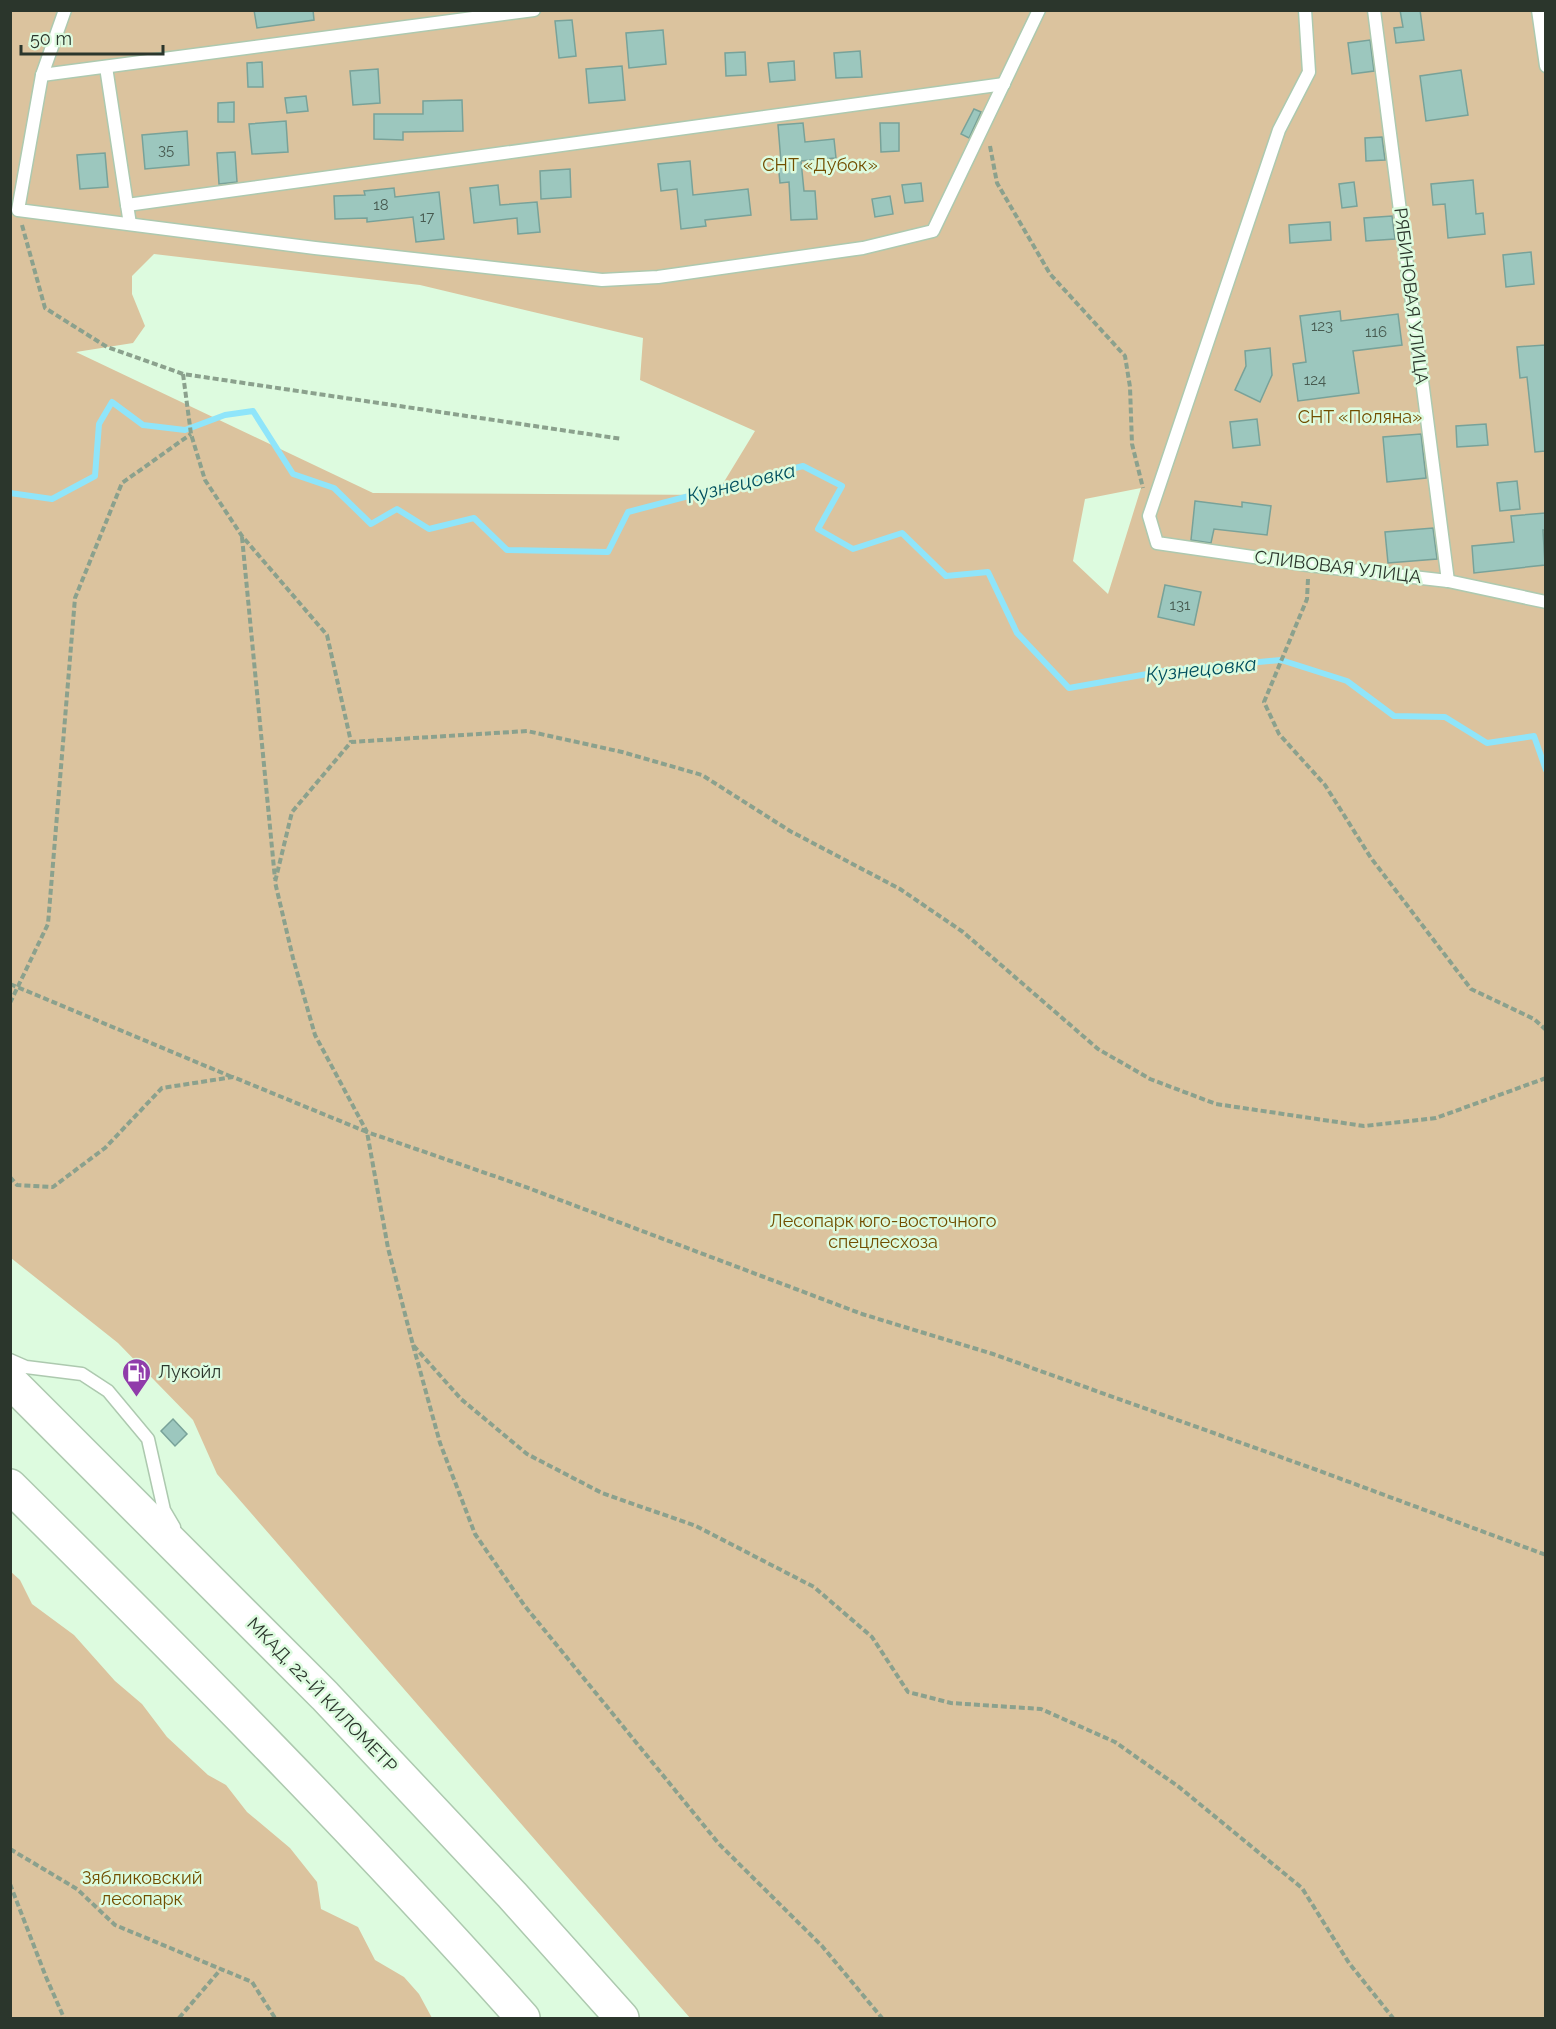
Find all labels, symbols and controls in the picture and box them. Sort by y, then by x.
scale bar [21,18,164,56]
text: 50 m [30,28,72,49]
house number: 35 [158,141,174,159]
park label: СНТ «Дубок» [762,154,878,175]
house number: 18 [373,196,389,214]
street label: РЯБИНОВАЯ УЛИЦА [1390,206,1433,386]
house number: 17 [420,208,434,226]
house number: 123 [1311,317,1333,335]
house number: 116 [1365,323,1387,341]
house number: 124 [1304,371,1326,389]
park label: СНТ «Поляна» [1298,406,1422,427]
water label: Кузнецовка [684,458,798,508]
street label: СЛИВОВАЯ УЛИЦА [1254,546,1423,587]
house number: 131 [1170,596,1191,614]
water label: Кузнецовка [1144,651,1258,687]
park label: Лесопарк юго-восточного спецлесхоза [770,1210,997,1252]
fuel station icon: Лукойл [121,1356,153,1398]
place label: Лукойл [158,1361,221,1382]
street label: МКАД, 22-Й КИЛОМЕТР [243,1613,402,1776]
park label: Зябликовский лесопарк [82,1867,202,1909]

